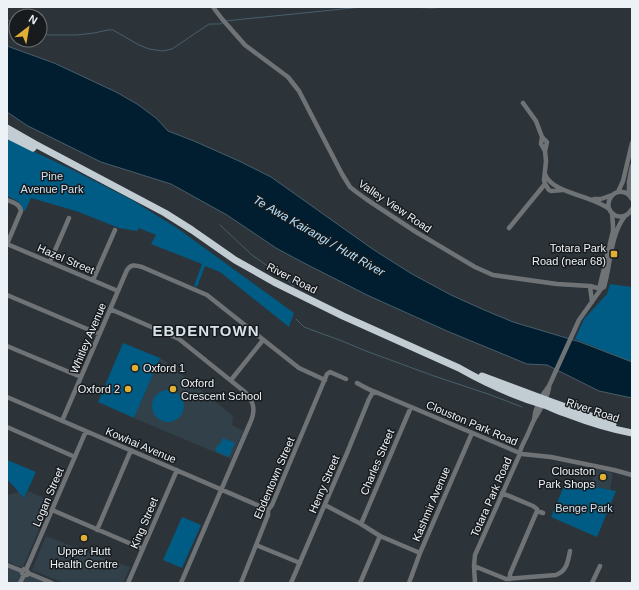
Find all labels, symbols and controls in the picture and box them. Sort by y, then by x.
north arrow [8,8,48,48]
text: N [27,12,40,27]
park label: Pine Avenue Park [21,170,84,195]
street label: Valley View Road [356,177,434,235]
water label: Te Awa Kairangi / Hutt River [251,193,388,280]
street label: Hazel Street [36,242,96,276]
place label: Totara Park Road (near 68) [532,242,606,267]
marker: Totara Park Road (near 68) [609,249,619,259]
street label: River Road [265,260,319,296]
street label: Whitley Avenue [68,301,108,375]
district label: EBDENTOWN [152,322,260,339]
place label: Oxford 1 [143,362,185,374]
marker: Oxford 1 [130,363,140,373]
place label: Oxford Crescent School [181,377,262,402]
place label: Oxford 2 [78,383,120,395]
marker: Oxford 2 [123,384,133,394]
marker: Oxford Crescent School [168,384,178,394]
street label: River Road [565,396,621,424]
street label: Clouston Park Road [424,398,520,448]
street label: Kowhai Avenue [104,425,178,465]
street label: Charles Street [358,427,396,497]
street label: Ebdentown Street [251,435,297,521]
street label: Henry Street [306,453,342,515]
street label: Totara Park Road [468,455,514,539]
street label: Kashmir Avenue [410,465,452,543]
place label: Clouston Park Shops [538,465,595,490]
street label: Logan Street [30,466,66,528]
marker: Clouston Park Shops [598,472,608,482]
street label: King Street [128,496,160,550]
park label: Benge Park [555,502,613,514]
marker: Upper Hutt Health Centre [79,533,89,543]
place label: Upper Hutt Health Centre [50,545,118,570]

